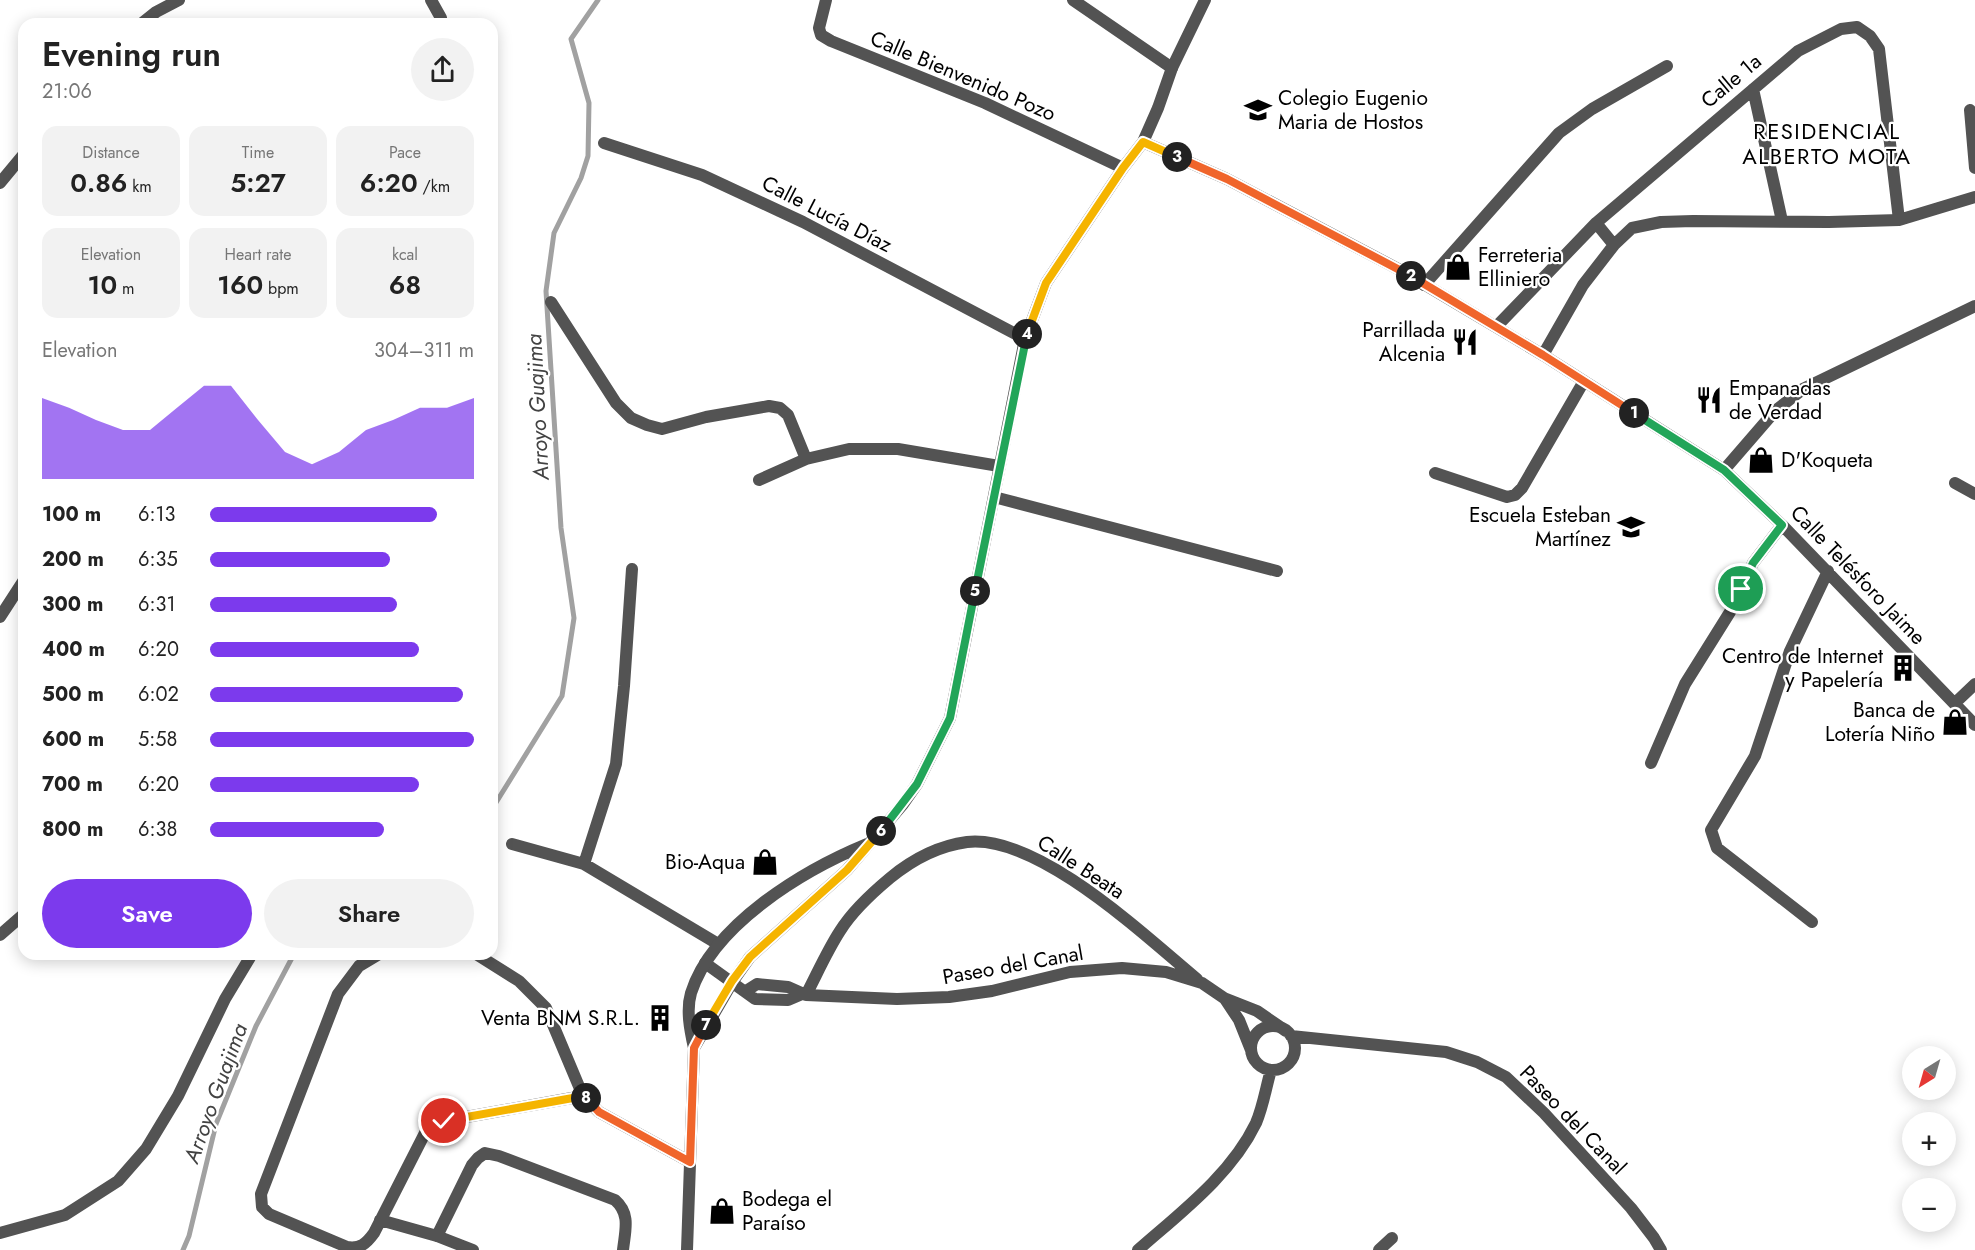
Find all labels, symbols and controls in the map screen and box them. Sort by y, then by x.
street label: Calle Bienvenido Pozo [866,23,1060,129]
text: Evening run [42,31,221,78]
button: share [411,38,474,101]
street label: Calle 1a [1694,47,1768,115]
text: 21:06 [42,77,92,106]
place label: Colegio Eugenio Maria de Hostos [1278,83,1428,137]
school or university icon: Colegio Eugenio Maria de Hostos [1243,95,1273,125]
district label: RESIDENCIAL ALBERTO MOTA [1742,115,1912,172]
text: Distance [82,141,140,164]
text: Time [242,141,274,164]
text: Pace [389,141,421,164]
pin: 3 [1162,142,1192,172]
text: 3 [1172,145,1182,168]
text: 0.86 [70,164,127,202]
text: 5:27 [230,164,286,202]
text: 6:20 [360,164,418,202]
street label: Calle Lucía Díaz [757,168,898,260]
text: km [127,175,152,198]
text: /km [418,175,450,198]
place label: Ferreteria Elliniero [1478,240,1562,294]
text: Elevation [81,243,141,266]
text: Heart rate [225,243,291,266]
text: kcal [392,243,418,266]
shop icon: Ferreteria Elliniero [1443,252,1473,282]
pin: 2 [1396,261,1426,291]
text: 2 [1406,264,1416,287]
text: 10 [88,266,117,304]
text: 160 [217,266,263,304]
text: 68 [389,266,421,304]
text: m [117,277,134,300]
text: bpm [263,277,299,300]
place label: Parrillada Alcenia [1362,315,1445,369]
pin: 4 [1012,319,1042,349]
text: 4 [1021,322,1033,345]
restaurant icon: Parrillada Alcenia [1450,327,1480,357]
water label: Arroyo Guajima [517,333,557,482]
text: Elevation [42,336,117,365]
text: 304–311 m [374,336,474,365]
place label: Empanadas de Verdad [1729,373,1831,427]
restaurant icon: Empanadas de Verdad [1694,385,1724,415]
pin: 1 [1619,398,1649,428]
text: 1 [1630,401,1638,424]
shop icon: D'Koqueta [1746,445,1776,475]
place label: D'Koqueta [1781,445,1873,475]
street label: Calle Telésforo Jaime [1783,498,1933,652]
text: 100 m [42,500,101,529]
text: 6:13 [138,500,175,529]
place label: Escuela Esteban Martínez [1469,500,1611,554]
school or university icon: Escuela Esteban Martínez [1616,512,1646,542]
text: 200 m [42,545,104,574]
text: 6:35 [138,545,178,574]
pin [1715,563,1766,614]
icon: arrive [1724,572,1757,605]
pin: 5 [960,576,990,606]
text: 5 [970,579,980,602]
text: 300 m [42,590,103,619]
text: 6:31 [138,590,175,619]
text: 400 m [42,635,105,664]
text: 6:20 [138,635,179,664]
place label: Centro de Internet y Papelería [1722,641,1883,695]
building icon: Centro de Internet y Papelería [1888,653,1918,683]
text: 500 m [42,680,104,709]
text: 6:02 [138,680,179,709]
place label: Banca de Lotería Niño [1825,695,1935,749]
shop icon: Banca de Lotería Niño [1940,707,1970,737]
text: 600 m [42,725,104,754]
text: 5:58 [138,725,177,754]
text: 700 m [42,770,103,799]
text: 6:20 [138,770,179,799]
text: 800 m [42,815,103,844]
text: 6:38 [138,815,177,844]
pin: 6 [866,816,896,846]
text: 6 [876,819,886,842]
street label: Calle Beata [1031,827,1131,907]
place label: Bio-Aqua [665,847,745,877]
shop icon: Bio-Aqua [750,847,780,877]
button: Save [42,879,252,948]
button: Share [264,879,474,948]
street label: Paseo del Canal [940,938,1086,992]
place label: Venta BNM S.R.L. [481,1003,640,1033]
building icon: Venta BNM S.R.L. [645,1003,675,1033]
pin: 7 [691,1010,721,1040]
text: 7 [701,1013,711,1036]
water label: Arroyo Guajima [175,1019,255,1168]
north arrow [1902,1046,1956,1100]
map controls [1902,1046,1956,1232]
street label: Paseo del Canal [1513,1058,1633,1182]
pin: 8 [571,1083,601,1113]
text: 8 [581,1086,591,1109]
pin [418,1095,469,1146]
icon: check [427,1104,460,1137]
button: + [1902,1112,1956,1166]
button: − [1902,1178,1956,1232]
place label: Bodega el Paraíso [742,1184,832,1238]
shop icon: Bodega el Paraíso [707,1196,737,1226]

